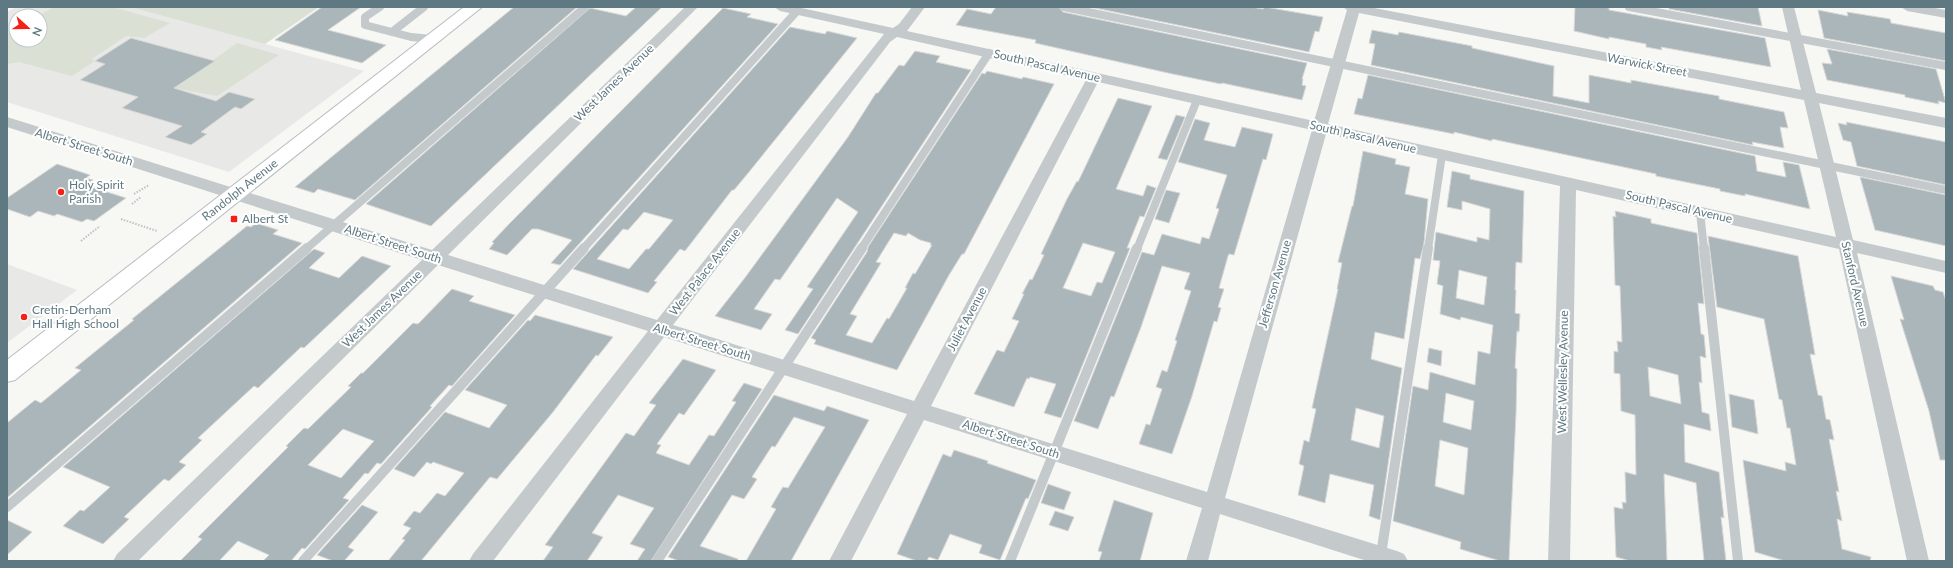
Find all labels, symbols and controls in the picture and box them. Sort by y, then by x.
north arrow [8,8,48,48]
text: N [30,25,45,38]
street label: West James Avenue [571,41,657,124]
street label: South Pascal Avenue [992,46,1102,85]
street label: Warwick Street [1606,49,1689,80]
street label: South Pascal Avenue [1308,117,1418,156]
street label: Albert Street South [33,125,135,169]
street label: Randolph Avenue [199,155,281,224]
place label: Holy Spirit Parish [69,177,125,206]
marker: Holy Spirit Parish [56,187,66,197]
street label: South Pascal Avenue [1624,187,1734,226]
place label: Albert St [242,211,289,226]
marker: Albert St [229,214,239,224]
street label: Albert Street South [343,221,444,266]
street label: West Palace Avenue [666,225,743,318]
street label: Jefferson Avenue [1255,238,1294,330]
street label: Stanford Avenue [1838,240,1873,328]
street label: West James Avenue [339,267,425,350]
street label: Juliet Avenue [943,284,990,353]
place label: Cretin-Derham Hall High School [32,302,119,331]
street label: West Wellesley Avenue [1554,310,1571,434]
marker: Cretin-Derham Hall High School [19,312,29,322]
street label: Albert Street South [651,320,753,364]
street label: Albert Street South [961,416,1062,461]

